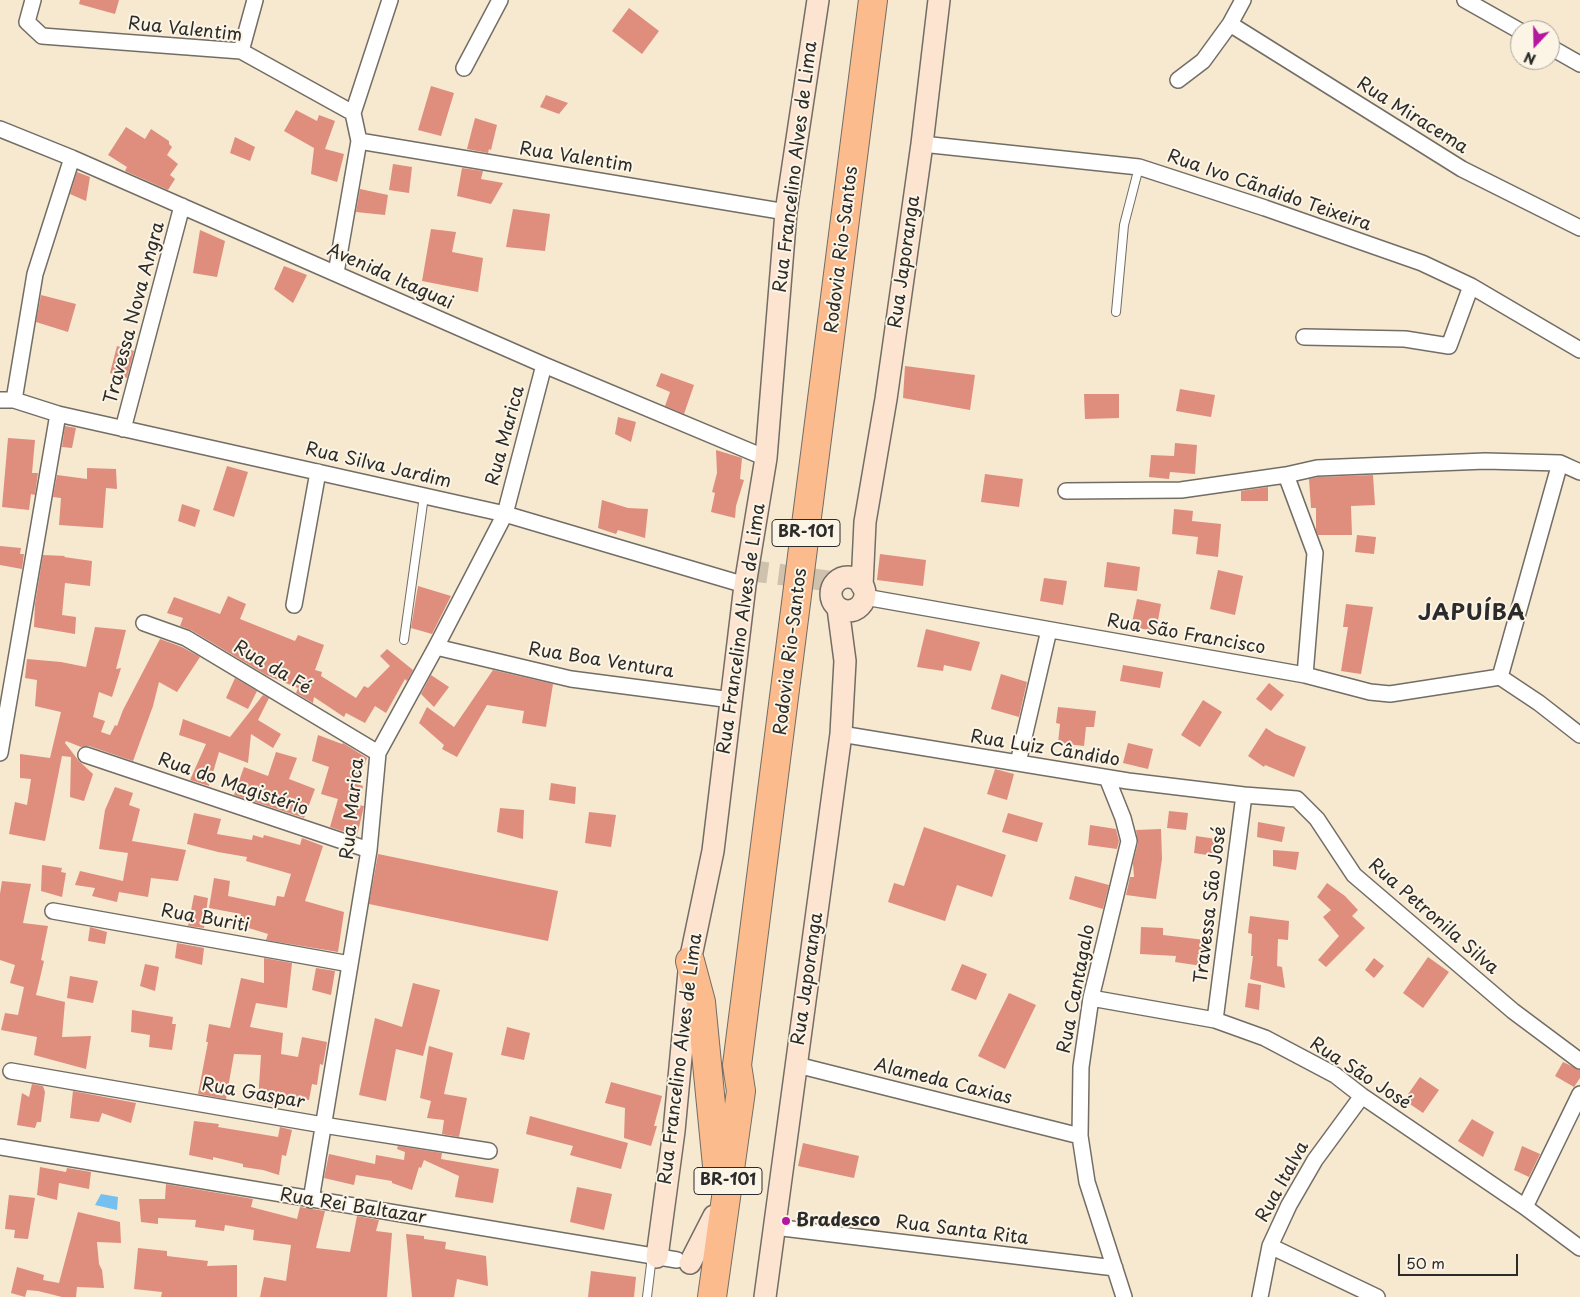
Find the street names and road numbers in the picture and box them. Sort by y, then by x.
street label: Rua Valentim [127,13,243,47]
street label: Rua Francelino Alves de Lima [770,40,822,294]
street label: Rua Miracema [1352,73,1472,159]
street label: Rua Valentim [518,138,634,178]
street label: Rua Ivo Cãndido Teixeira [1164,146,1374,236]
street label: Rodovia Rio-Santos [821,165,863,335]
street label: Rua Japoranga [885,194,925,330]
street label: Travessa Nova Angra [100,220,170,406]
street label: Avenida Itaguai [324,239,456,315]
street label: Rua Marica [482,384,530,488]
street label: Rua Silva Jardim [303,439,453,493]
street label: Rua Francelino Alves de Lima [714,502,770,756]
road number: BR-101 [772,520,840,546]
street label: Rodovia Rio-Santos [770,567,812,737]
street label: Rua São Francisco [1105,610,1267,660]
street label: Rua da Fé [229,636,315,700]
street label: Rua Boa Ventura [527,639,675,683]
street label: Rua Luiz Cândido [969,727,1121,771]
street label: Rua do Magistério [155,749,311,821]
street label: Rua Marica [337,757,369,861]
street label: Travessa São José [1191,825,1231,985]
street label: Rua Petronila Silva [1363,854,1503,980]
street label: Rua Buriti [159,901,251,937]
street label: Rua Japoranga [788,911,828,1047]
street label: Rua Cantagalo [1054,923,1100,1055]
street label: Rua Francelino Alves de Lima [655,932,707,1186]
street label: Rua São José [1305,1033,1415,1115]
street label: Alameda Caxias [872,1054,1014,1110]
street label: Rua Gaspar [200,1074,306,1114]
street label: Rua Italva [1252,1138,1314,1226]
road number: BR-101 [694,1168,762,1194]
street label: Rua Rei Baltazar [278,1185,428,1229]
street label: Rua Santa Rita [894,1212,1030,1250]

